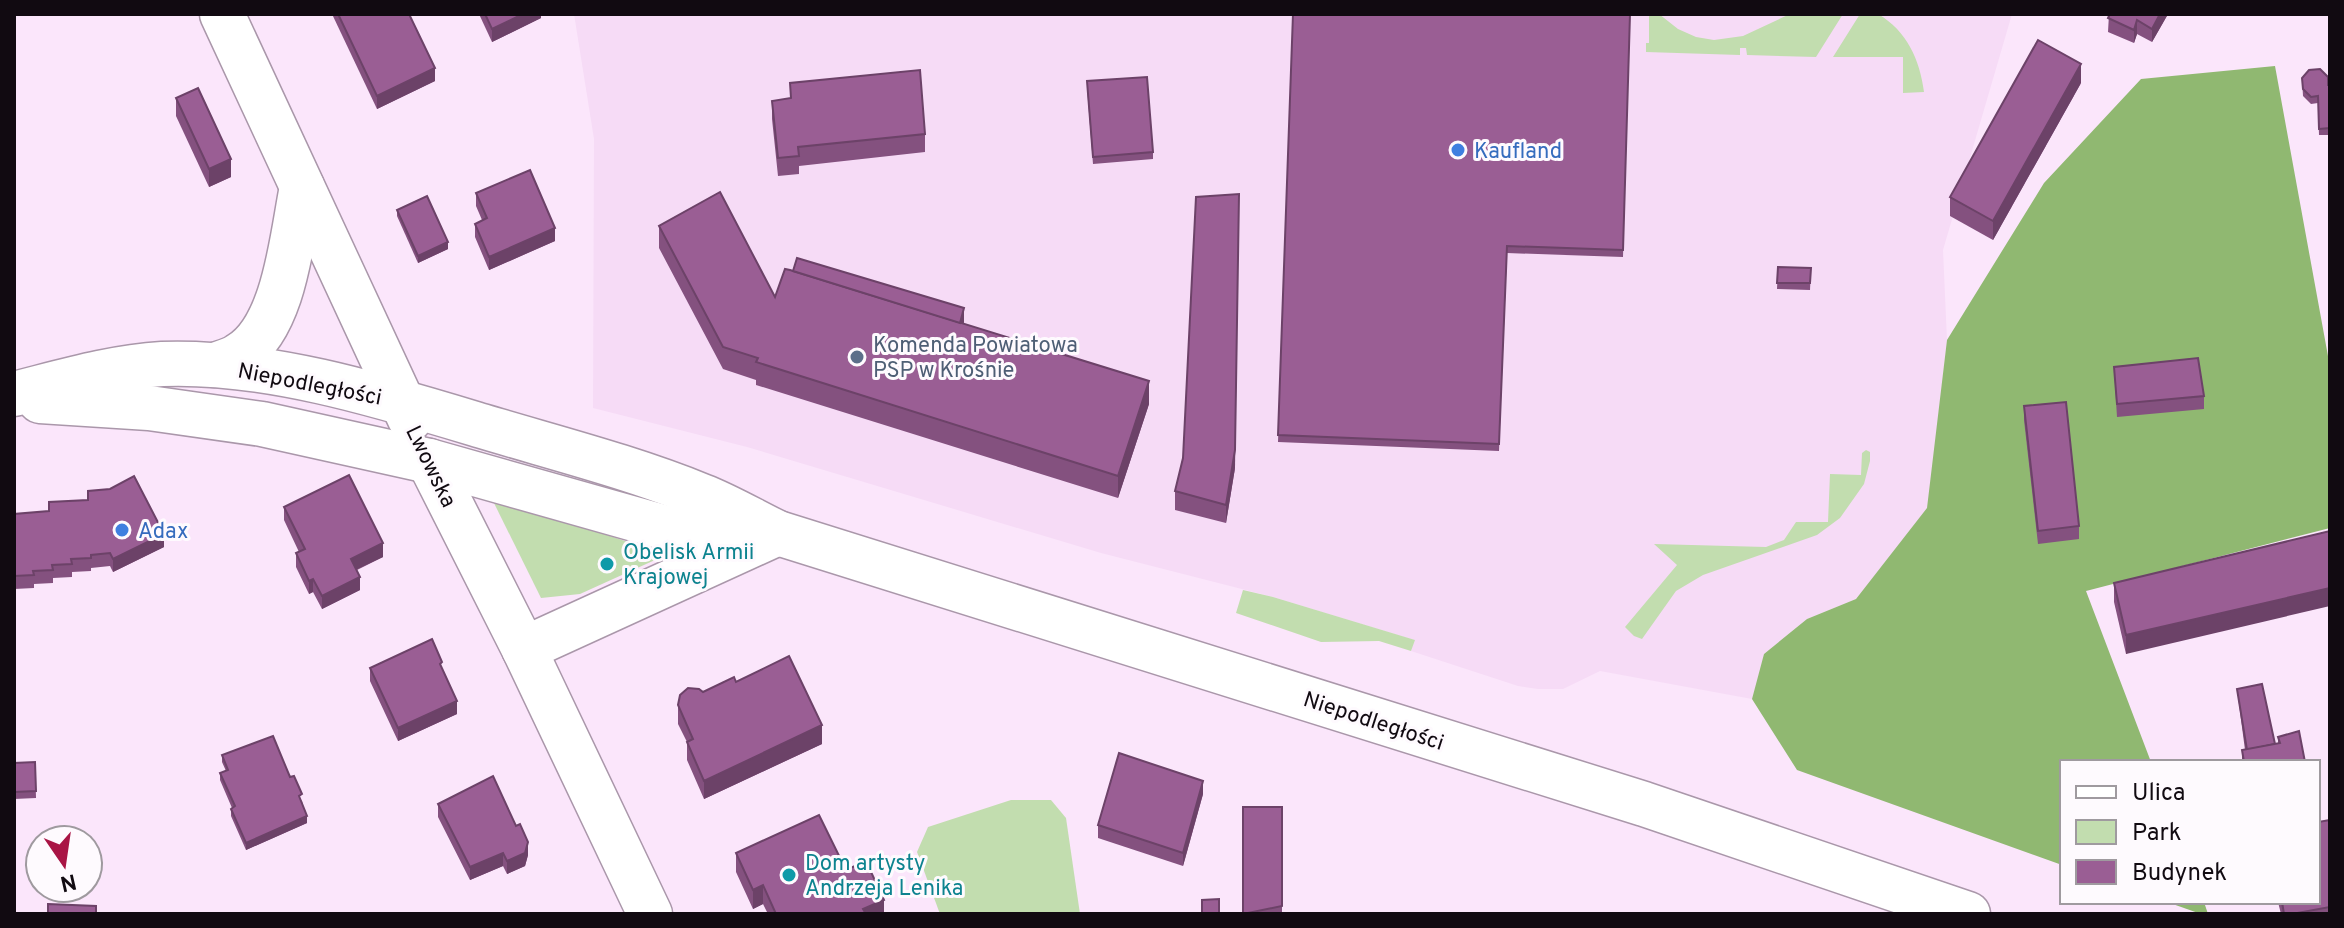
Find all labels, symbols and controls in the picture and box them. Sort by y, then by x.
place label: Kaufland [1474,139,1562,166]
marker: Kaufland [1449,141,1467,159]
place label: Komenda Powiatowa PSP w Krośnie [873,333,1078,385]
marker: Komenda Powiatowa PSP w Krośnie [848,348,866,366]
street label: Niepodległości [235,358,384,413]
street label: Lwowska [398,422,461,512]
place label: Adax [138,519,188,546]
marker: Adax [113,521,131,539]
place label: Obelisk Armii Krajowej [623,540,754,592]
marker: Obelisk Armii Krajowej [598,555,616,573]
street label: Niepodległości [1300,687,1447,758]
legend [2060,760,2320,904]
text: Ulica [2132,779,2185,809]
text: Park [2132,819,2182,849]
north arrow [24,824,104,904]
place label: Dom artysty Andrzeja Lenika [805,851,963,903]
text: Budynek [2132,859,2227,889]
text: N [57,866,79,896]
marker: Dom artysty Andrzeja Lenika [780,866,798,884]

